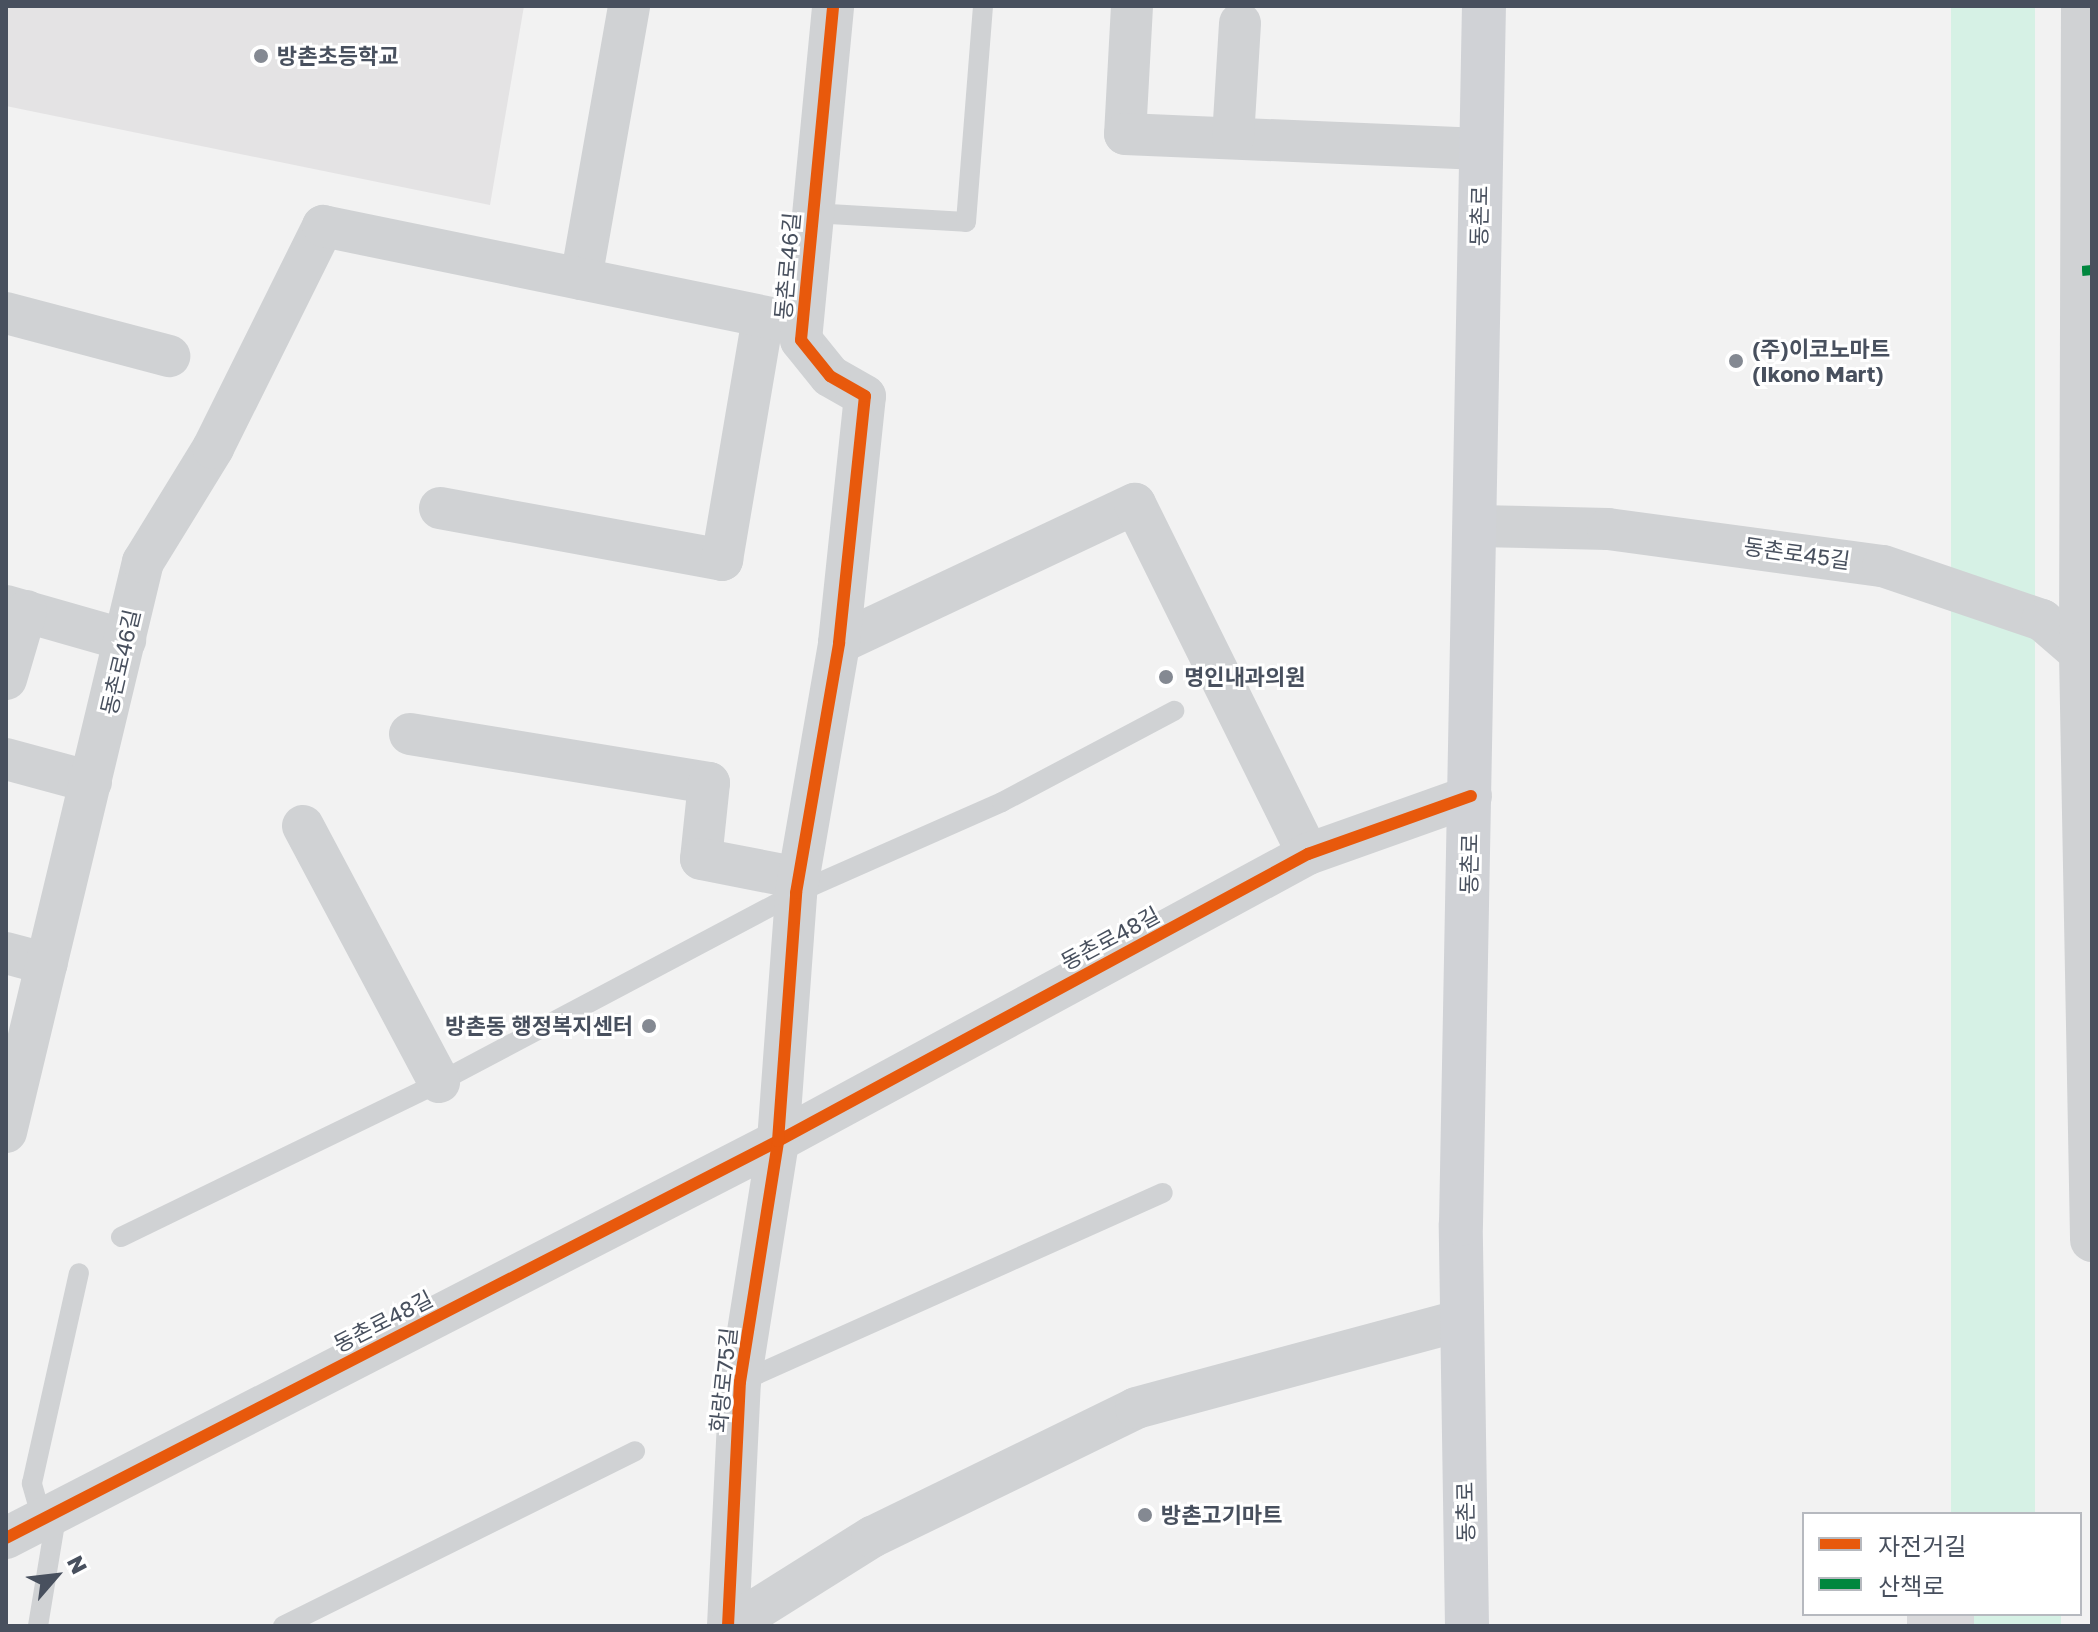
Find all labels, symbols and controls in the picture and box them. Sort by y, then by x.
place label: 방촌초등학교 [277,43,398,69]
marker: 방촌초등학교 [252,47,270,65]
street label: 동촌로 [1465,185,1493,247]
street label: 동촌로46길 [769,211,805,321]
place label: (주)이코노마트 (Ikono Mart) [1752,335,1890,386]
marker: (주)이코노마트 (Ikono Mart) [1727,352,1745,370]
street label: 동촌로45길 [1742,532,1852,574]
street label: 동촌로46길 [95,607,145,717]
place label: 명인내과의원 [1184,664,1305,690]
marker: 명인내과의원 [1155,666,1177,688]
street label: 동촌로 [1455,833,1483,895]
street label: 동촌로48길 [1056,901,1164,975]
place label: 방촌동 행정복지센터 [445,1013,633,1039]
marker: 방촌동 행정복지센터 [640,1017,658,1035]
street label: 동촌로48길 [329,1285,437,1357]
street label: 화랑로75길 [704,1326,742,1434]
street label: 동촌로 [1451,1481,1479,1543]
place label: 방촌고기마트 [1161,1502,1282,1528]
marker: 방촌고기마트 [1136,1506,1154,1524]
legend [1802,1512,2082,1616]
text: 자전거길 [1878,1531,1966,1560]
north arrow [16,1536,96,1616]
text: N [62,1551,93,1578]
text: 산책로 [1878,1571,1944,1600]

